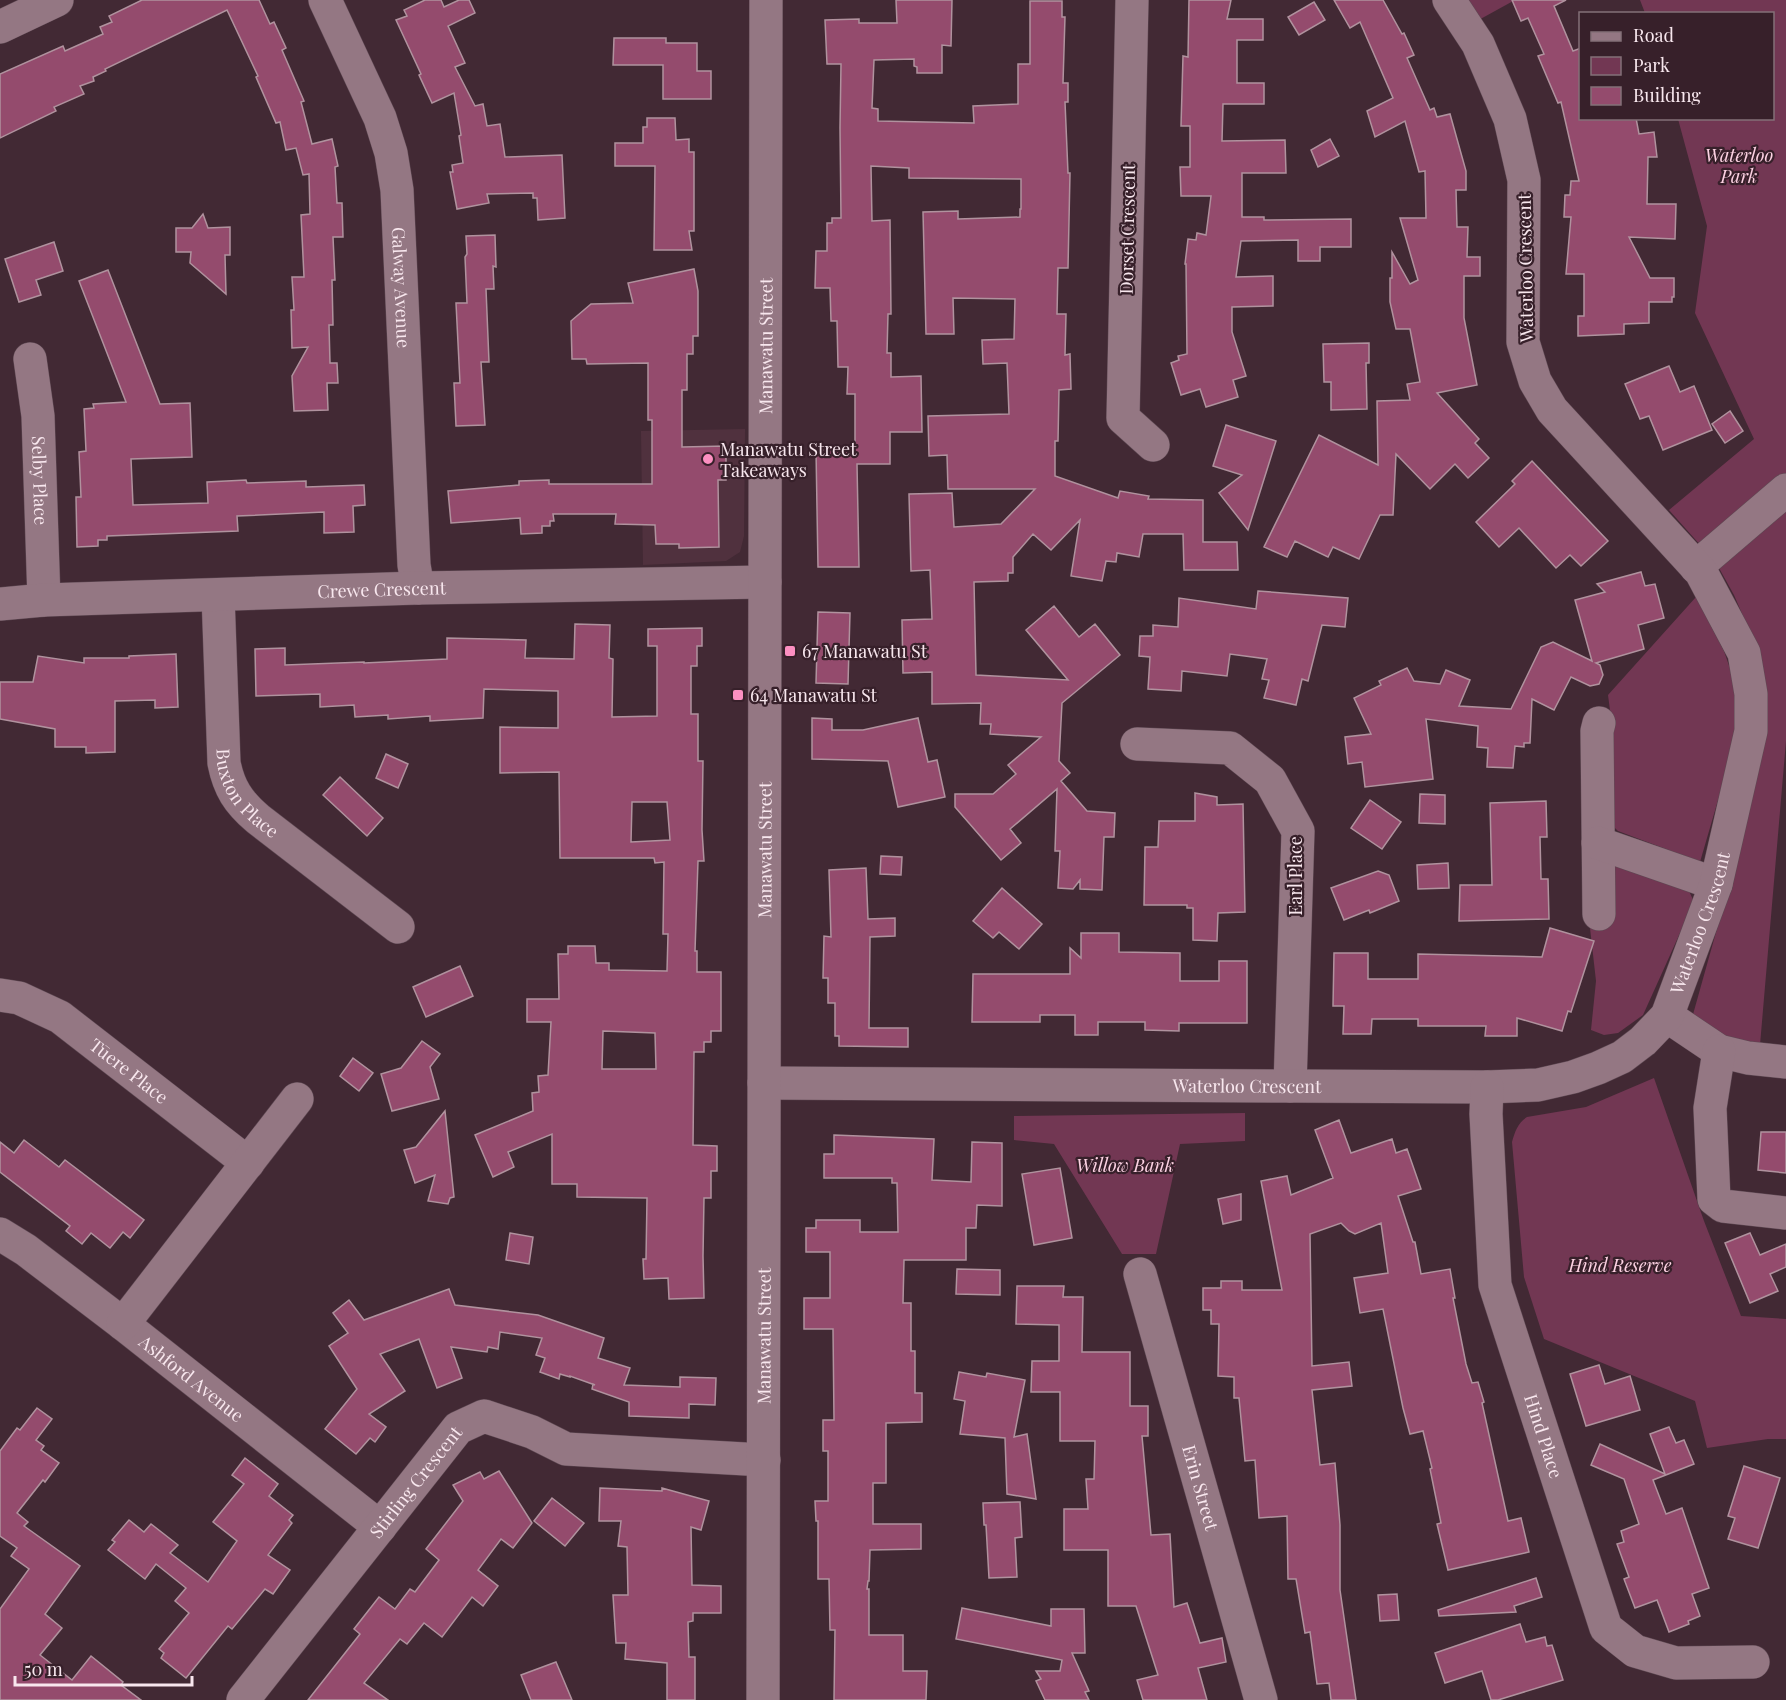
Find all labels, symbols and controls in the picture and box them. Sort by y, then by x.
legend [1579,12,1774,120]
text: Road [1633,23,1674,47]
text: Park [1633,53,1670,77]
text: Building [1633,83,1701,107]
park label: Waterloo Park [1705,143,1774,188]
street label: Dorset Crescent [1114,163,1140,295]
street label: Waterloo Crescent [1512,193,1538,344]
street label: Galway Avenue [387,226,416,349]
street label: Manawatu Street [753,277,778,414]
street label: Selby Place [27,435,54,525]
place label: Manawatu Street Takeaways [720,437,857,482]
marker: Manawatu Street Takeaways [701,452,715,466]
street label: Crewe Crescent [317,576,447,603]
place label: 67 Manawatu St [802,639,928,663]
marker: 67 Manawatu St [783,644,797,658]
place label: 64 Manawatu St [750,683,878,707]
marker: 64 Manawatu St [731,688,745,702]
street label: Buxton Place [211,748,284,843]
street label: Manawatu Street [752,781,777,918]
street label: Earl Place [1283,836,1307,916]
street label: Waterloo Crescent [1664,849,1735,998]
street label: Tūere Place [85,1033,173,1109]
street label: Waterloo Crescent [1171,1073,1322,1098]
park label: Willow Bank [1076,1153,1174,1177]
park label: Hind Reserve [1568,1253,1672,1277]
street label: Manawatu Street [752,1267,776,1404]
street label: Ashford Avenue [134,1329,249,1427]
street label: Hind Place [1519,1391,1569,1481]
street label: Stirling Crescent [364,1421,467,1543]
street label: Erin Street [1177,1442,1224,1534]
scale bar [15,1649,192,1687]
text: 50 m [24,1657,63,1681]

